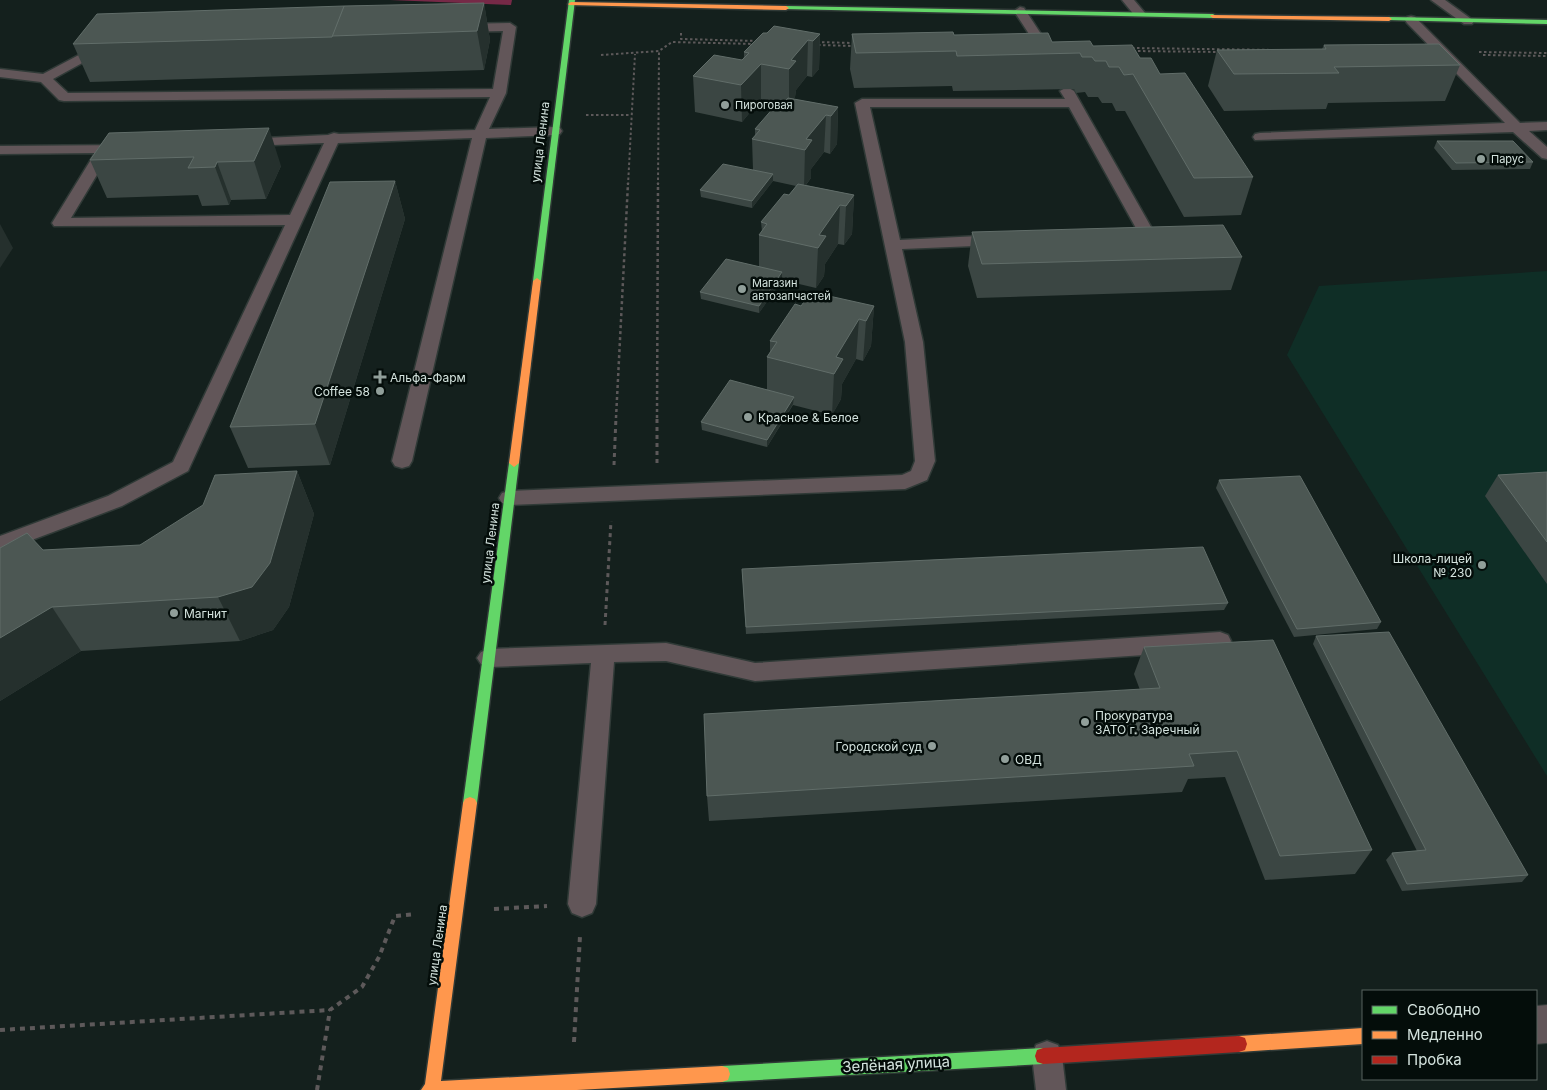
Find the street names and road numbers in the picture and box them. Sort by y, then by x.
street label: улица Ленина [528,101,552,183]
street label: улица Ленина [478,502,502,584]
street label: улица Ленина [424,904,450,986]
street label: Зелёная улица [842,1052,950,1076]

